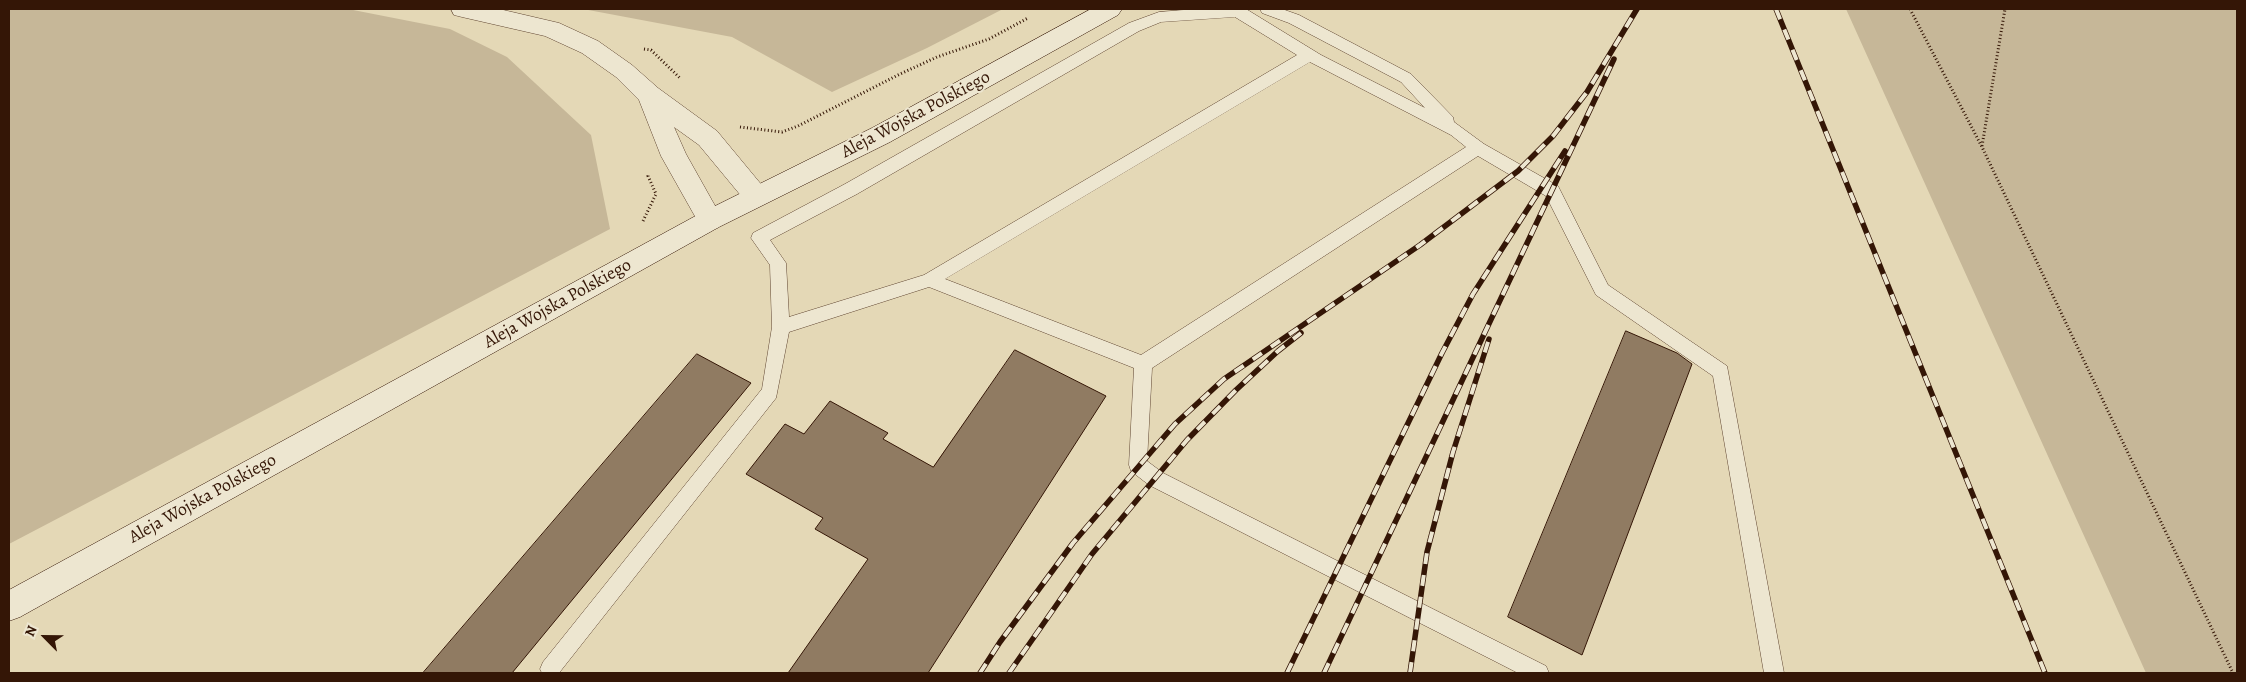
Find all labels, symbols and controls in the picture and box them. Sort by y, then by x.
street label: Aleja Wojska Polskiego [838,67,994,163]
street label: Aleja Wojska Polskiego [480,254,636,354]
street label: Aleja Wojska Polskiego [125,449,281,549]
north arrow [20,612,70,662]
text: N [20,623,41,639]

